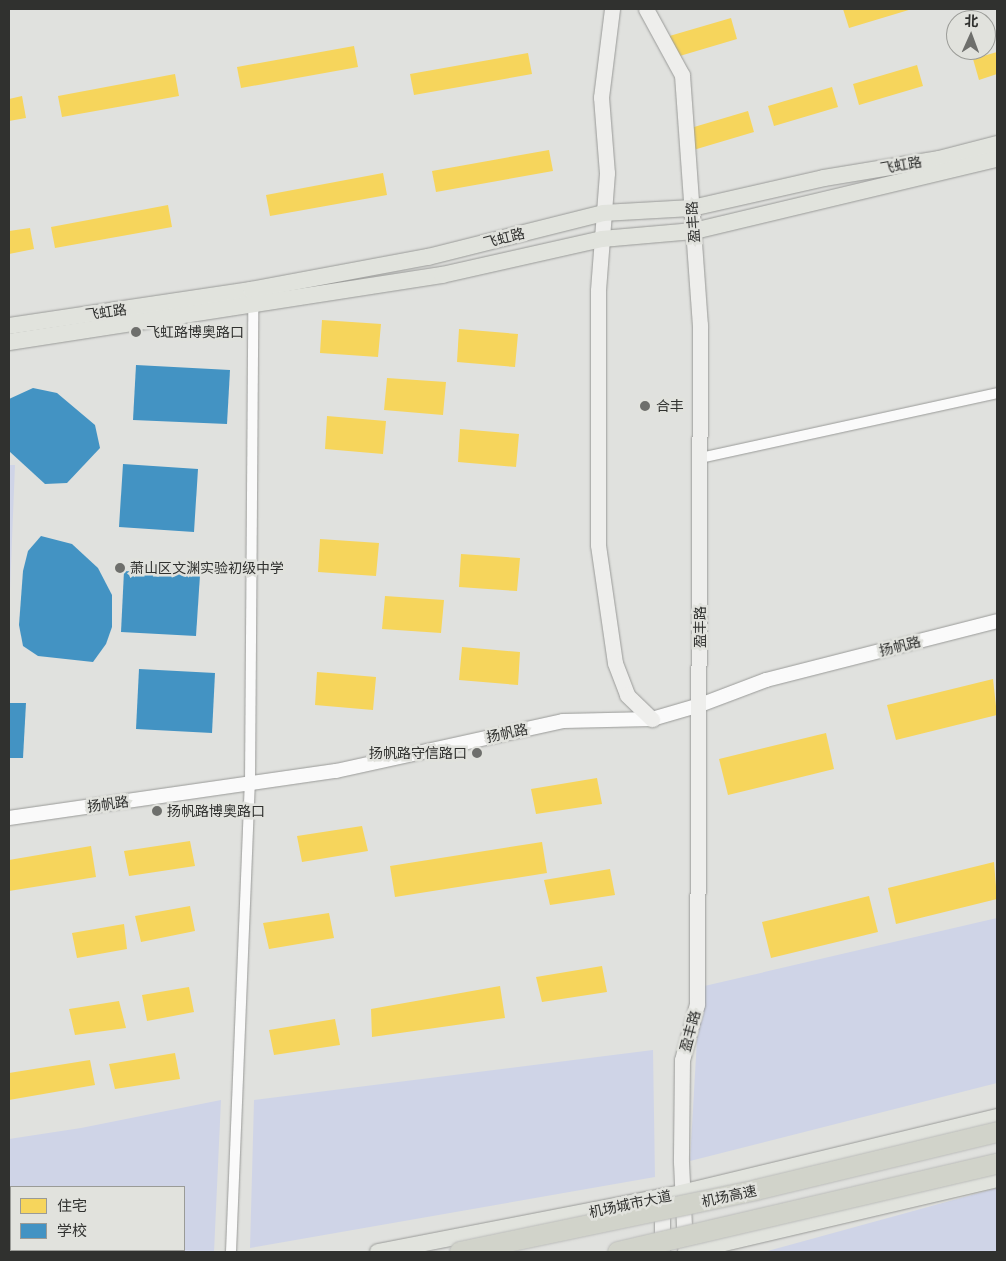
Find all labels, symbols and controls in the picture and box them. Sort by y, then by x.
north arrow [946,10,996,60]
text: 北 [964,11,979,31]
street label: 飞虹路 [879,153,923,177]
street label: 盈丰路 [683,200,703,244]
street label: 飞虹路 [482,225,526,251]
street label: 飞虹路 [84,301,128,323]
place label: 飞虹路博奥路口 [146,324,244,340]
marker: 飞虹路博奥路口 [130,326,142,338]
place label: 合丰 [656,398,684,414]
marker: 合丰 [638,399,652,413]
place label: 萧山区文渊实验初级中学 [130,560,284,576]
marker: 萧山区文渊实验初级中学 [114,562,126,574]
street label: 盈丰路 [692,606,708,648]
street label: 扬帆路 [878,633,922,659]
street label: 扬帆路 [485,720,529,746]
place label: 扬帆路守信路口 [369,745,467,761]
marker: 扬帆路守信路口 [471,747,483,759]
street label: 扬帆路 [86,793,130,815]
place label: 扬帆路博奥路口 [167,803,265,819]
marker: 扬帆路博奥路口 [151,805,163,817]
street label: 盈丰路 [676,1009,704,1053]
street label: 机场高速 [700,1182,758,1210]
legend [10,1186,185,1251]
street label: 机场城市大道 [587,1187,673,1221]
text: 住宅 [57,1195,87,1217]
text: 学校 [57,1220,87,1242]

